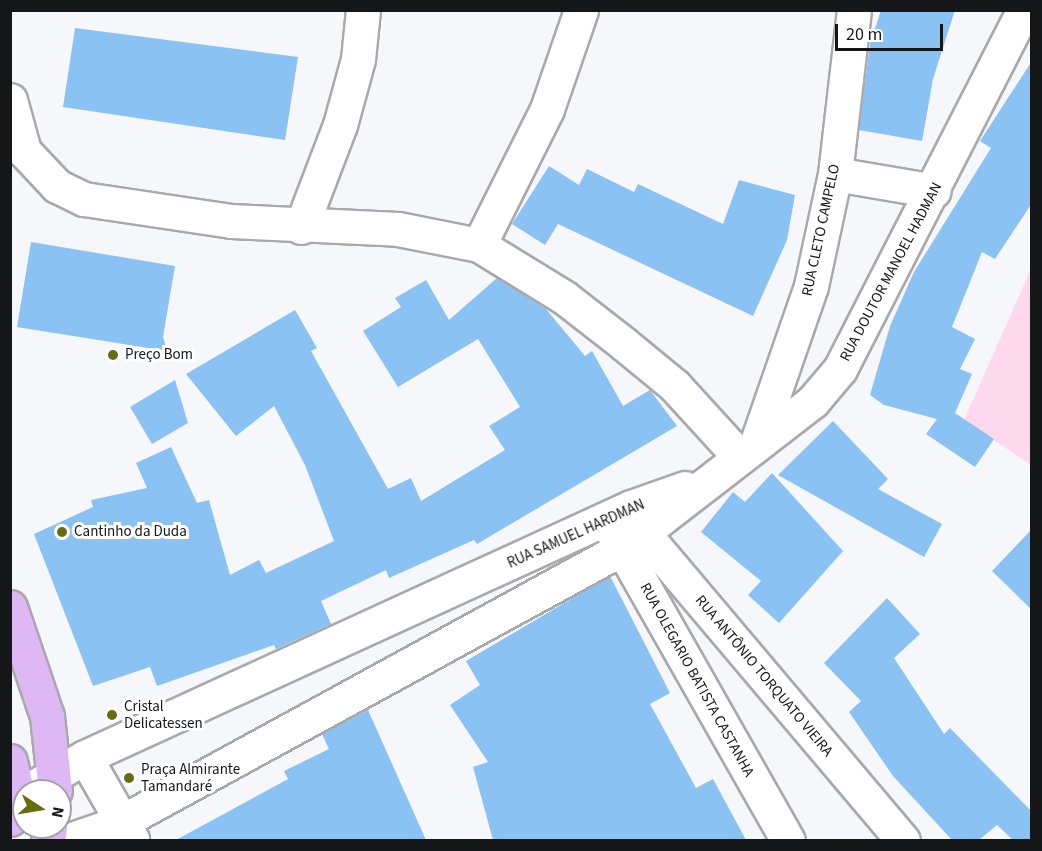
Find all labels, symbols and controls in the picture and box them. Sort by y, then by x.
scale bar [838,12,946,50]
text: 20 m [846,22,882,47]
street label: RUA CLETO CAMPELO [798,162,844,298]
street label: RUA DOUTOR MANOEL HADMAN [836,179,946,365]
place label: Preço Bom [125,346,193,364]
marker: Preço Bom [106,348,120,362]
street label: RUA SAMUEL HARDMAN [505,496,647,572]
place label: Cantinho da Duda [74,523,187,541]
marker: Cantinho da Duda [55,525,69,539]
street label: RUA OLEGARIO BATISTA CASTANHA [636,580,758,780]
street label: RUA ANTÔNIO TORQUATO VIEIRA [691,592,837,760]
place label: Cristal Delicatessen [124,697,203,732]
marker: Cristal Delicatessen [105,708,119,722]
place label: Praça Almirante Tamandaré [141,760,240,795]
marker: Praça Almirante Tamandaré [122,771,136,785]
north arrow [12,779,72,839]
text: N [46,805,70,820]

